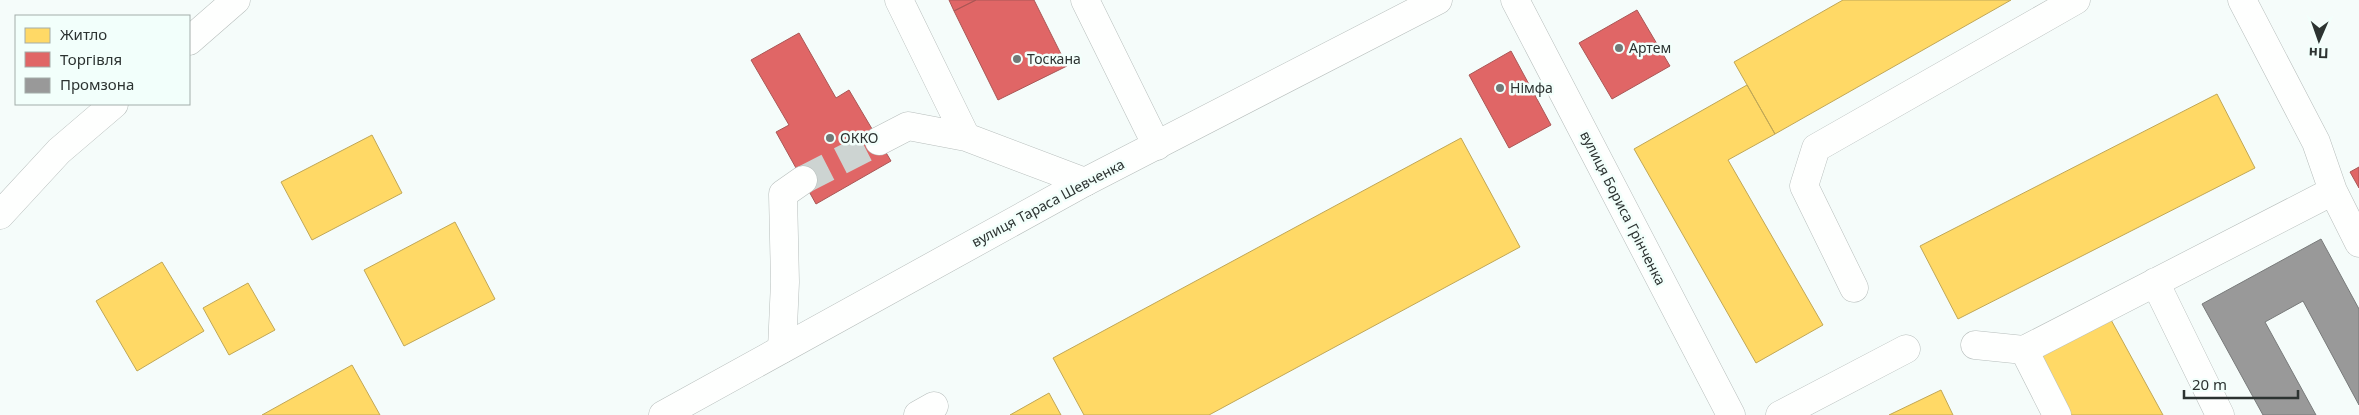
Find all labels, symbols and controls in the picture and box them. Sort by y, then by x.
legend [15,15,190,105]
north arrow [2294,15,2344,65]
text: Житло [60,24,107,44]
place label: Артем [1629,38,1671,57]
marker: Артем [1613,42,1625,54]
text: Пн [2308,44,2329,63]
text: Торгівля [60,49,122,69]
place label: Тоскана [1027,49,1081,68]
marker: Тоскана [1011,53,1023,65]
text: Промзона [60,74,134,94]
place label: Німфа [1510,78,1553,97]
marker: Німфа [1494,82,1506,94]
street label: вулиця Бориса Грінченка [1576,127,1671,288]
place label: ОККО [840,128,879,147]
marker: ОККО [824,132,836,144]
street label: вулиця Тараса Шевченка [968,154,1128,251]
scale bar [2184,368,2298,400]
text: 20 m [2192,374,2227,394]

